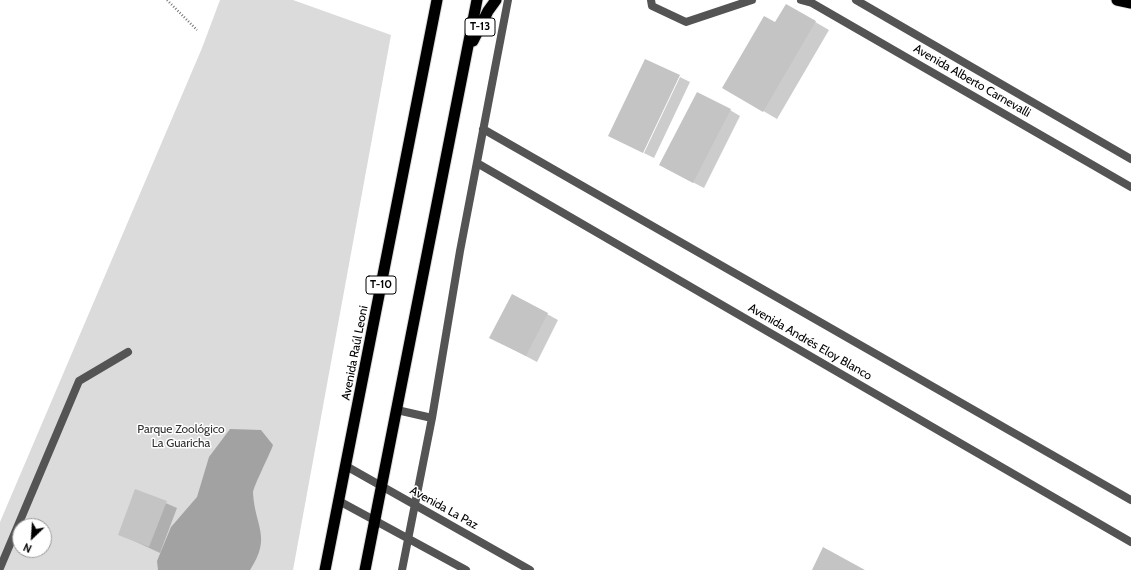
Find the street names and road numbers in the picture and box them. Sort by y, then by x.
road number: T-13 [465,18,495,36]
street label: Avenida Alberto Carnevalli [911,42,1033,120]
road number: T-10 [366,276,396,294]
street label: Avenida Andrés Eloy Blanco [746,301,874,383]
street label: Avenida Raúl Leoni [339,305,371,401]
street label: Avenida La Paz [407,483,481,533]

